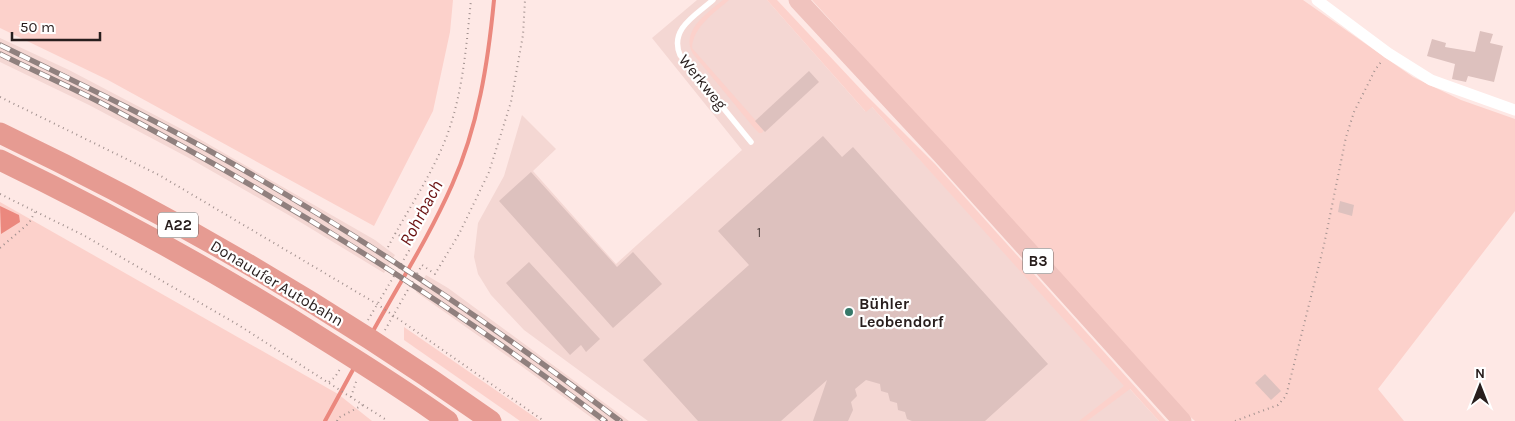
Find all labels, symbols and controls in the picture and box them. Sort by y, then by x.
scale bar [12,10,100,42]
text: 50 m [20,18,55,36]
street label: Werkweg [675,51,731,113]
water label: Rohrbach [395,176,447,250]
road number: A22 [158,212,198,238]
house number: 1 [757,224,761,241]
street label: Donauufer Autobahn [207,236,347,330]
road number: B3 [1023,248,1053,274]
place label: Bühler Leobendorf [859,294,944,331]
marker: Bühler Leobendorf [843,306,855,318]
north arrow [1455,361,1505,411]
text: N [1475,365,1485,382]

